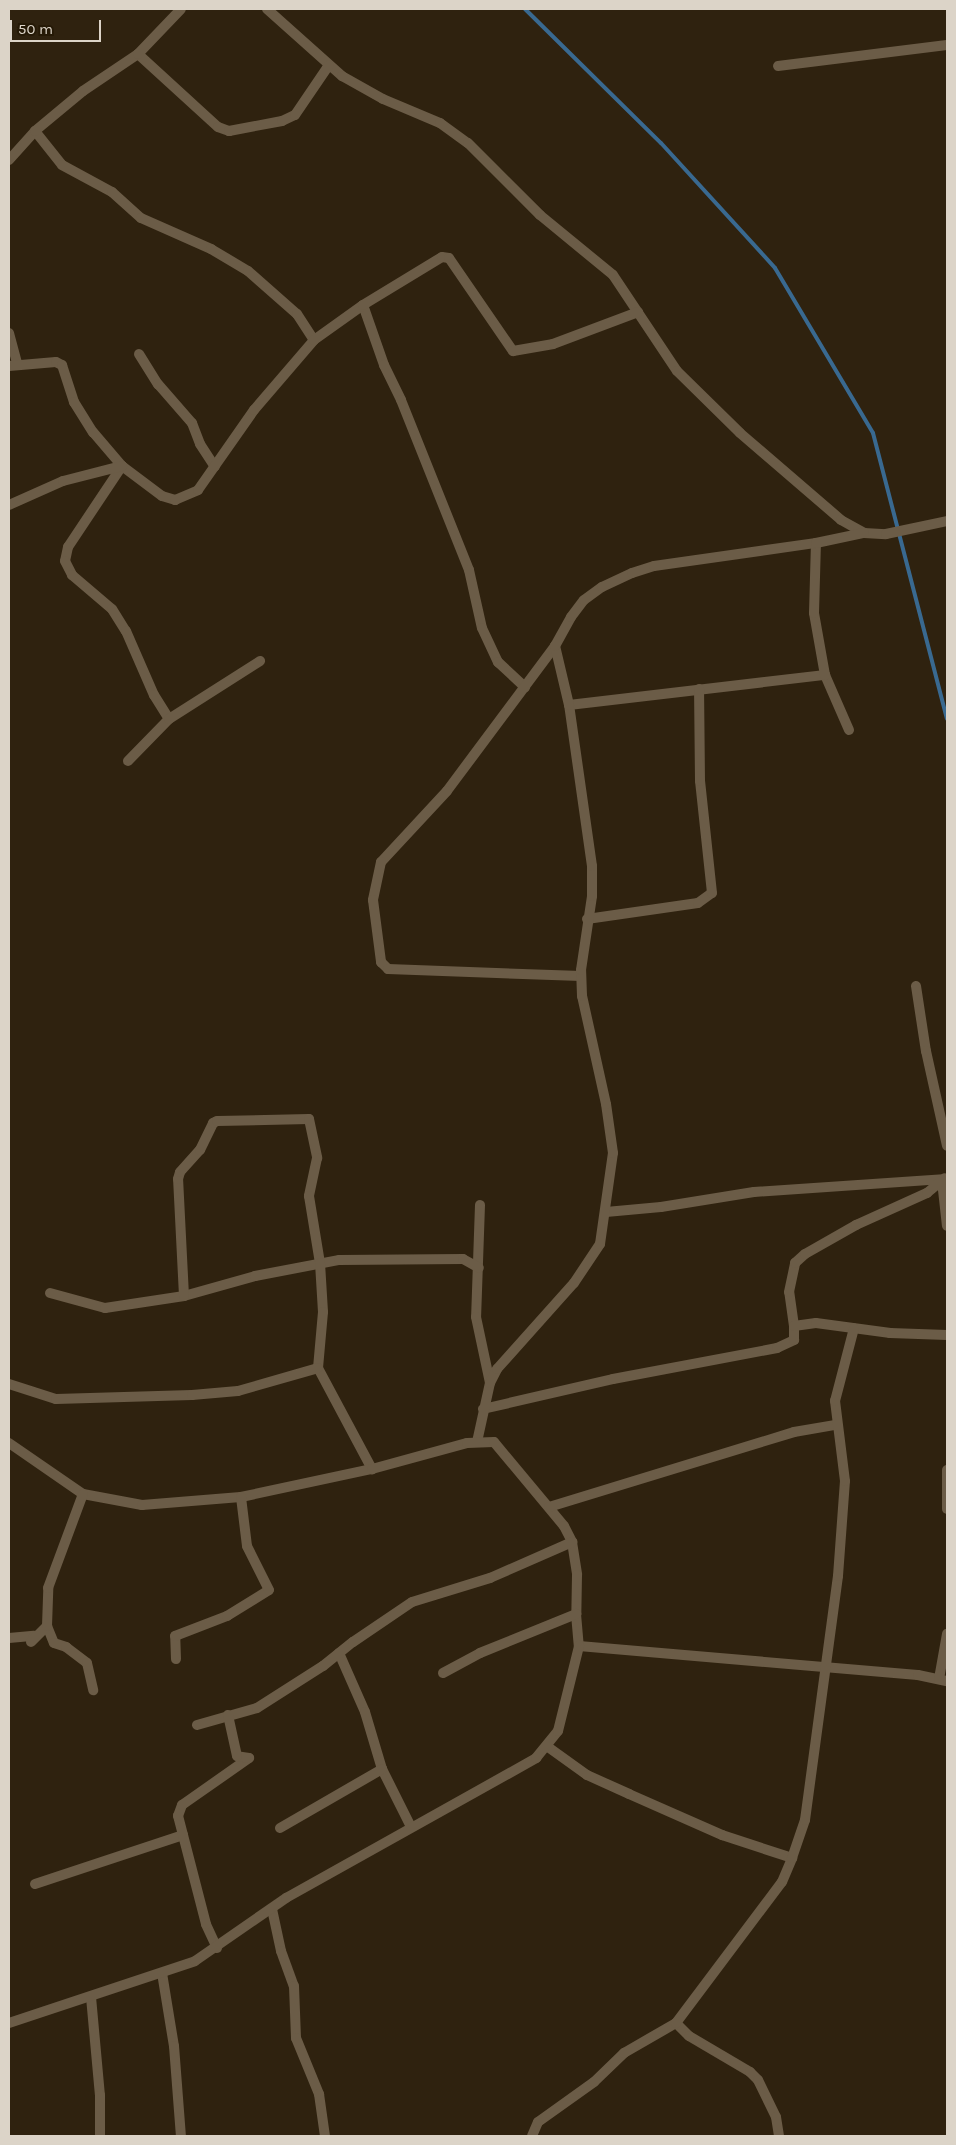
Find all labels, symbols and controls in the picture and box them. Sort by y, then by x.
scale bar [12,10,104,42]
text: 50 m [18,20,53,38]

